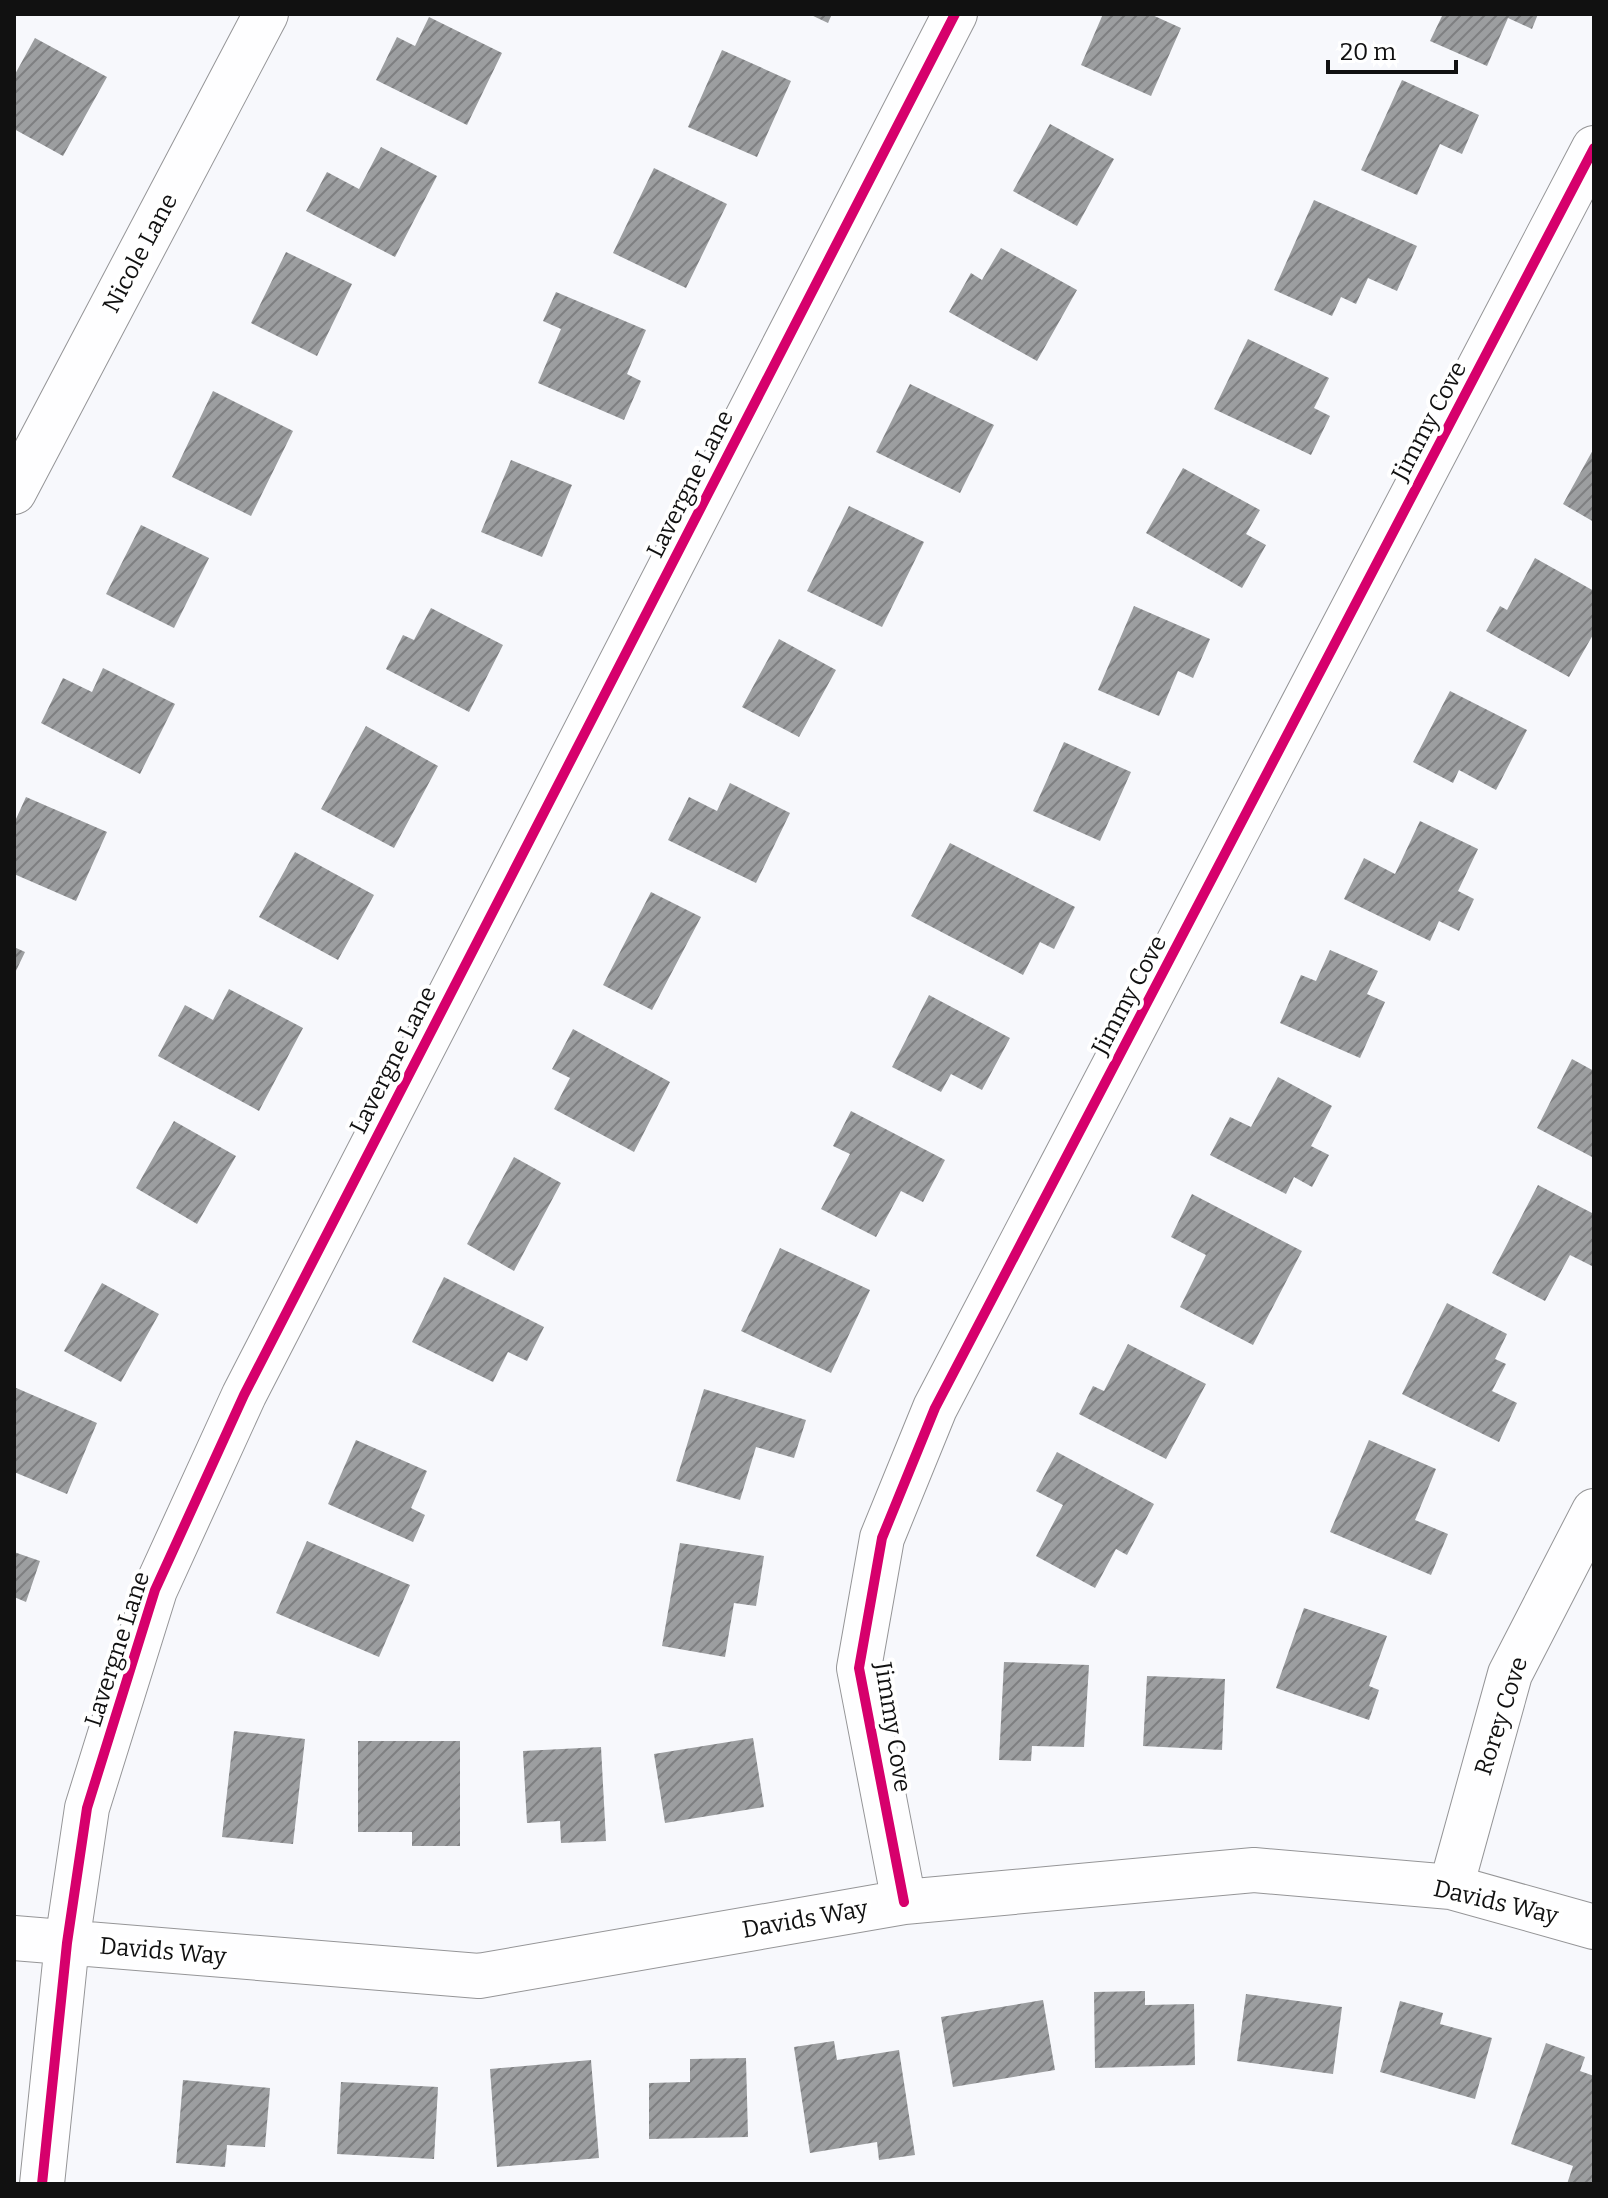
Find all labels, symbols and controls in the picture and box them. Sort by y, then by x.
scale bar [1328,24,1456,74]
text: 20 m [1340,38,1396,66]
street label: Nicole Lane [97,189,183,317]
street label: Jimmy Cove [1385,357,1472,486]
street label: Lavergne Lane [641,406,739,562]
street label: Jimmy Cove [1085,931,1172,1060]
street label: Lavergne Lane [344,982,442,1138]
street label: Lavergne Lane [79,1568,155,1730]
street label: Rorey Cove [1469,1653,1533,1779]
street label: Jimmy Cove [869,1659,917,1794]
street label: Davids Way [1431,1874,1561,1930]
street label: Davids Way [740,1894,870,1944]
street label: Davids Way [98,1932,228,1971]

